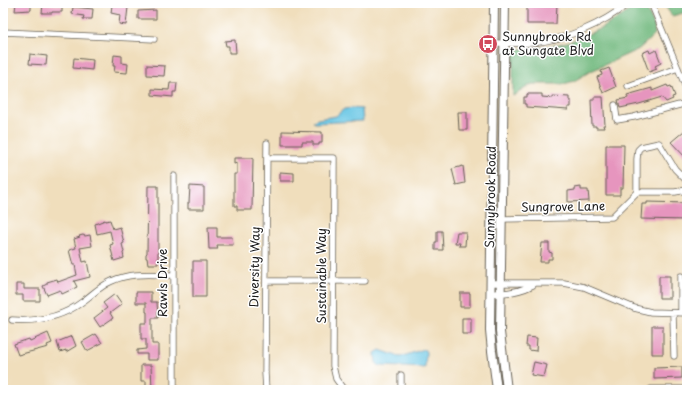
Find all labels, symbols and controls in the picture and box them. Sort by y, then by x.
place label: Sunnybrook Rd at Sungate Blvd [502,27,594,59]
bus stop icon: Sunnybrook Rd at Sungate Blvd [477,33,499,55]
street label: Sunnybrook Road [480,146,500,248]
street label: Sungrove Lane [521,196,605,216]
street label: Diversity Way [244,226,264,308]
street label: Sustainable Way [312,228,330,324]
street label: Rawls Drive [153,249,171,317]

